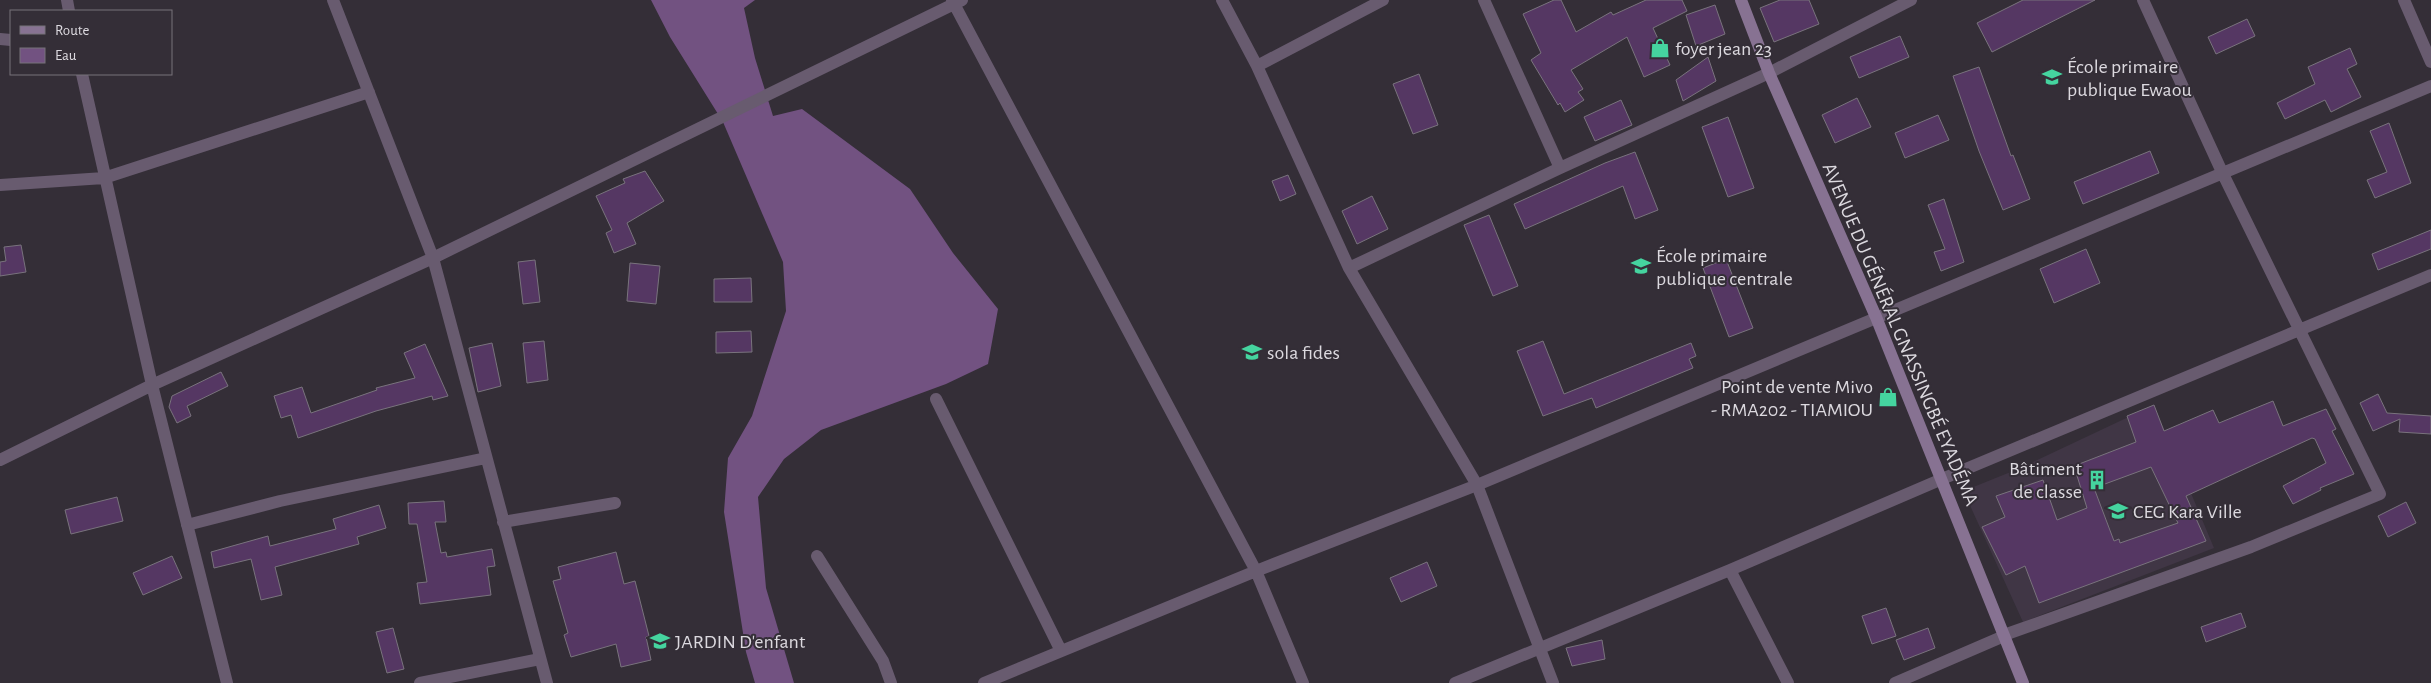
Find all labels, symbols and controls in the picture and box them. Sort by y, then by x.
legend [10,10,172,75]
text: Route [55,23,89,38]
shop icon: foyer jean 23 [1649,37,1671,59]
place label: foyer jean 23 [1675,39,1772,59]
text: Eau [55,48,77,63]
place label: École primaire publique Ewaou [2067,56,2192,100]
school or university icon: École primaire publique Ewaou [2041,66,2063,88]
street label: AVENUE DU GÉNÉRAL GNASSINGBÉ EYADÉMA [1819,160,1983,509]
place label: École primaire publique centrale [1656,245,1793,289]
school or university icon: École primaire publique centrale [1630,255,1652,277]
school or university icon: sola fides [1241,341,1263,363]
place label: sola fides [1267,343,1340,363]
place label: Point de vente Mivo - RMA202 - TIAMIOU [1711,377,1873,420]
shop icon: Point de vente Mivo - RMA202 - TIAMIOU [1877,386,1899,408]
place label: Bâtiment de classe [2009,459,2083,502]
building icon: Bâtiment de classe [2086,469,2108,491]
school or university icon: CEG Kara Ville [2107,500,2129,522]
place label: CEG Kara Ville [2133,502,2242,522]
school or university icon: JARDIN D'enfant [649,630,671,652]
place label: JARDIN D'enfant [675,632,806,652]

